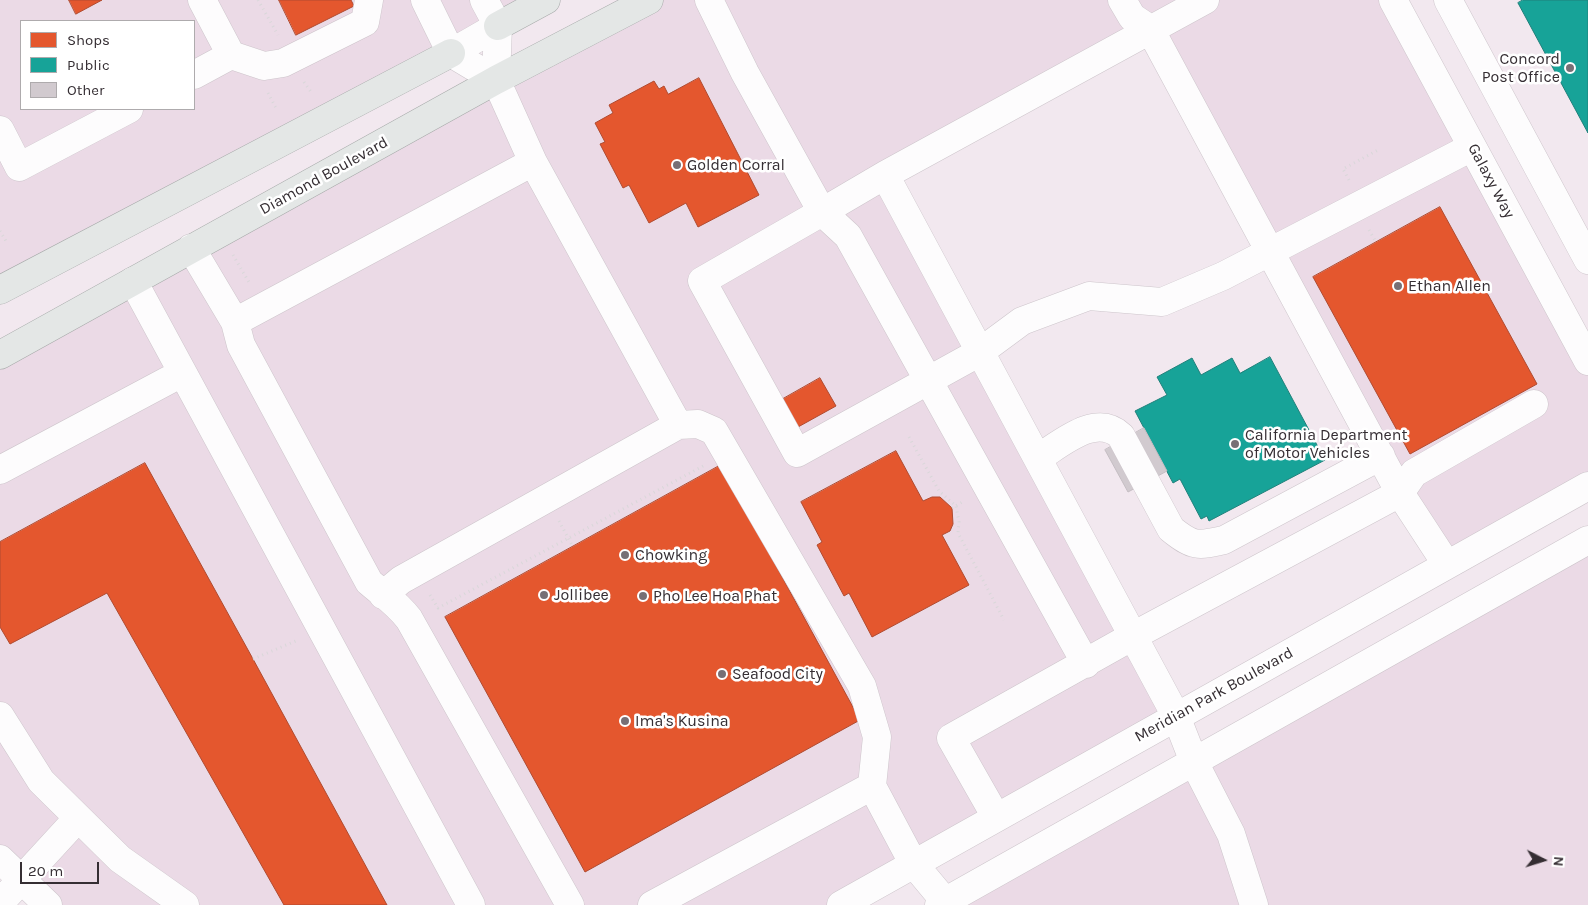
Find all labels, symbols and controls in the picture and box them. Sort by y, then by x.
legend [20,20,195,110]
text: Shops [67,31,110,49]
place label: Concord Post Office [1482,49,1560,87]
text: Public [67,56,110,74]
marker: Concord Post Office [1564,62,1576,74]
text: Other [67,81,105,99]
street label: Diamond Boulevard [256,133,392,219]
street label: Galaxy Way [1463,140,1519,222]
place label: Golden Corral [687,155,785,175]
marker: Golden Corral [671,159,683,171]
place label: Ethan Allen [1408,276,1491,296]
marker: Ethan Allen [1392,280,1404,292]
place label: California Department of Motor Vehicles [1245,425,1407,463]
marker: California Department of Motor Vehicles [1229,438,1241,450]
place label: Chowking [635,545,707,565]
marker: Chowking [619,549,631,561]
place label: Jollibee [554,585,609,605]
place label: Pho Lee Hoa Phat [653,586,777,606]
marker: Jollibee [538,589,550,601]
marker: Pho Lee Hoa Phat [637,590,649,602]
street label: Meridian Park Boulevard [1131,643,1297,747]
place label: Seafood City [732,664,823,684]
marker: Seafood City [716,668,728,680]
place label: Ima's Kusina [635,711,729,731]
marker: Ima's Kusina [619,715,631,727]
north arrow [1518,835,1568,885]
scale bar [22,852,101,884]
text: N [1550,856,1567,867]
text: 20 m [28,862,63,880]

